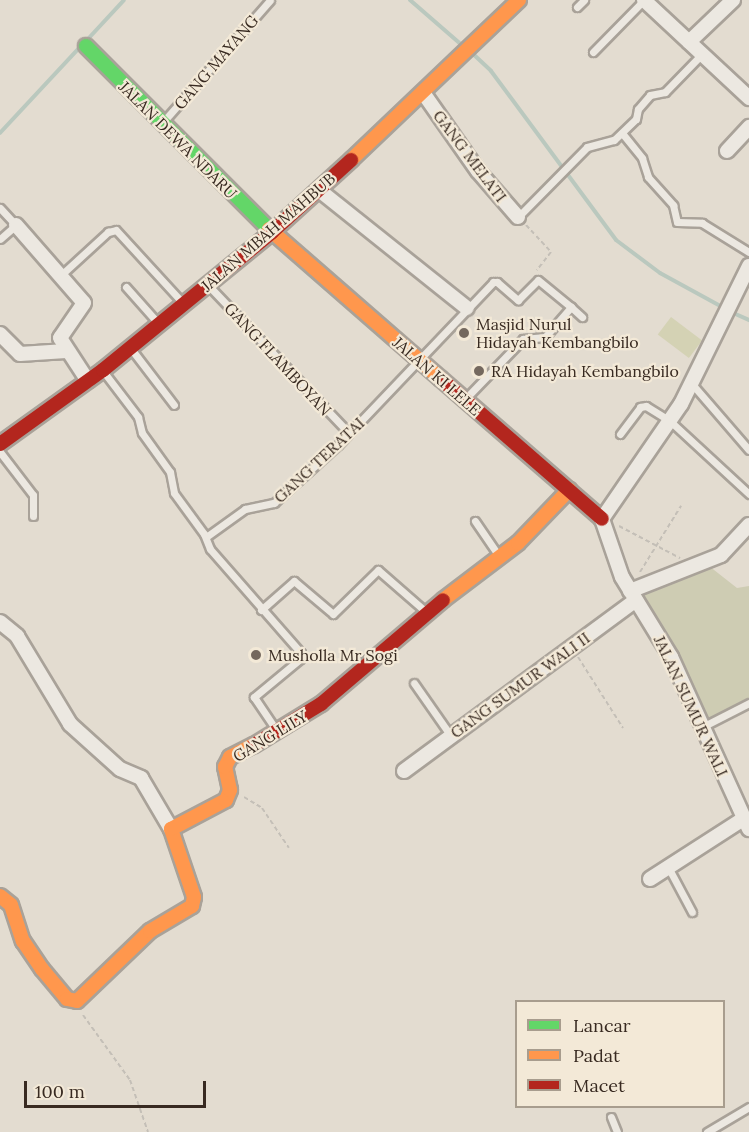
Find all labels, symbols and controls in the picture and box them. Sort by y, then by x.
street label: GANG MAYANG [170,11,262,113]
street label: JALAN DEWA NDARU [115,77,241,203]
street label: GANG MELATI [429,106,511,206]
street label: JALAN MBAH MAHBUB [197,169,339,295]
street label: GANG FLAMBOYAN [221,298,335,420]
place label: Masjid Nurul Hidayah Kembangbilo [476,314,639,352]
marker: Masjid Nurul Hidayah Kembangbilo [457,326,471,340]
street label: JALAN KI LELE [389,333,485,419]
place label: RA Hidayah Kembangbilo [491,361,679,381]
marker: RA Hidayah Kembangbilo [472,364,486,378]
street label: GANG TERATAI [270,413,368,507]
street label: GANG SUMUR WALI II [447,628,593,742]
street label: JALAN SUMUR WALI [650,632,732,780]
place label: Musholla Mr Sogi [268,645,398,665]
marker: Musholla Mr Sogi [249,648,263,662]
street label: GANG LILY [229,706,311,766]
legend [515,1000,725,1108]
text: Lancar [573,1014,631,1037]
text: Padat [573,1044,620,1067]
scale bar [27,1069,208,1107]
text: Macet [573,1074,625,1097]
text: 100 m [35,1080,85,1103]

